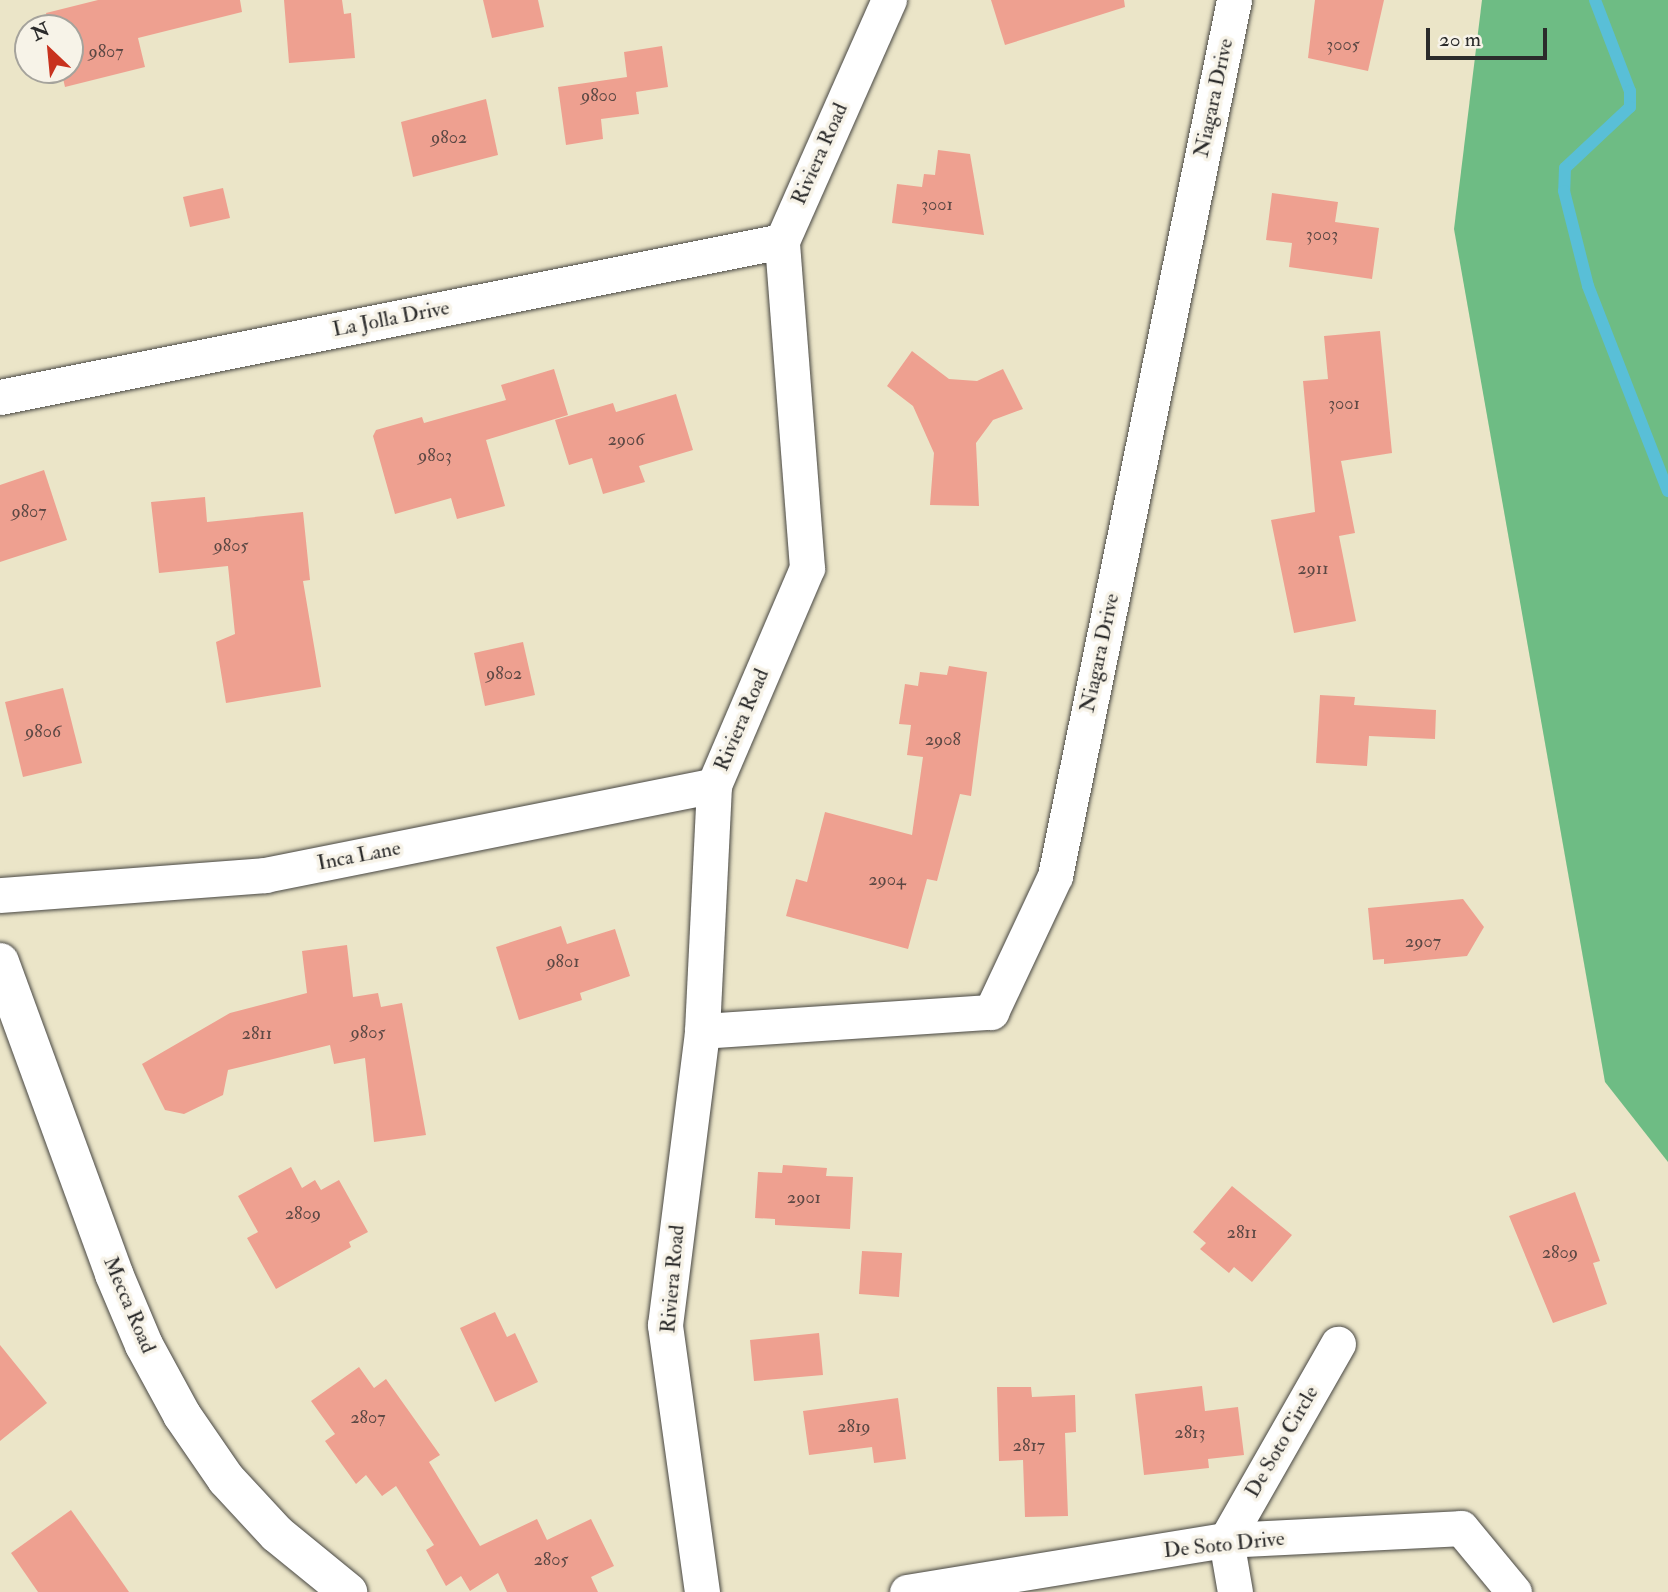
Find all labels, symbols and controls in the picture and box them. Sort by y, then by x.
north arrow [14,14,84,84]
scale bar [1430,14,1551,58]
text: N [28,17,54,46]
text: 20 m [1439,26,1481,53]
house number: 3005 [1326,34,1360,56]
street label: Niagara Drive [1189,36,1239,160]
house number: 9807 [88,41,124,63]
house number: 9800 [581,85,617,107]
street label: Riviera Road [786,99,854,209]
house number: 9802 [431,127,467,149]
house number: 3001 [921,194,953,216]
house number: 3003 [1306,224,1338,246]
street label: La Jolla Drive [331,295,451,343]
house number: 3001 [1328,393,1360,415]
house number: 2906 [608,429,644,451]
house number: 9803 [418,445,452,467]
house number: 9807 [11,501,47,523]
house number: 9805 [214,535,248,557]
house number: 2911 [1297,558,1329,580]
street label: Niagara Drive [1075,591,1125,715]
house number: 9802 [486,663,522,685]
street label: Riviera Road [709,665,775,775]
house number: 9806 [25,721,61,743]
house number: 2908 [925,729,961,751]
street label: Inca Lane [315,836,403,876]
house number: 2904 [868,869,906,891]
house number: 2907 [1405,931,1441,953]
house number: 9801 [546,951,580,973]
house number: 9805 [351,1022,385,1044]
house number: 2811 [242,1023,272,1045]
house number: 2901 [787,1187,821,1209]
house number: 2809 [285,1203,321,1225]
house number: 2811 [1227,1222,1257,1244]
street label: Riviera Road [656,1224,690,1334]
house number: 2809 [1542,1242,1578,1264]
street label: Mecca Road [97,1253,161,1357]
street label: De Soto Circle [1240,1382,1324,1502]
house number: 2807 [350,1407,386,1429]
house number: 2819 [837,1416,871,1438]
house number: 2813 [1175,1422,1205,1444]
house number: 2817 [1013,1435,1045,1457]
street label: De Soto Drive [1162,1526,1286,1564]
house number: 2805 [534,1549,568,1571]

